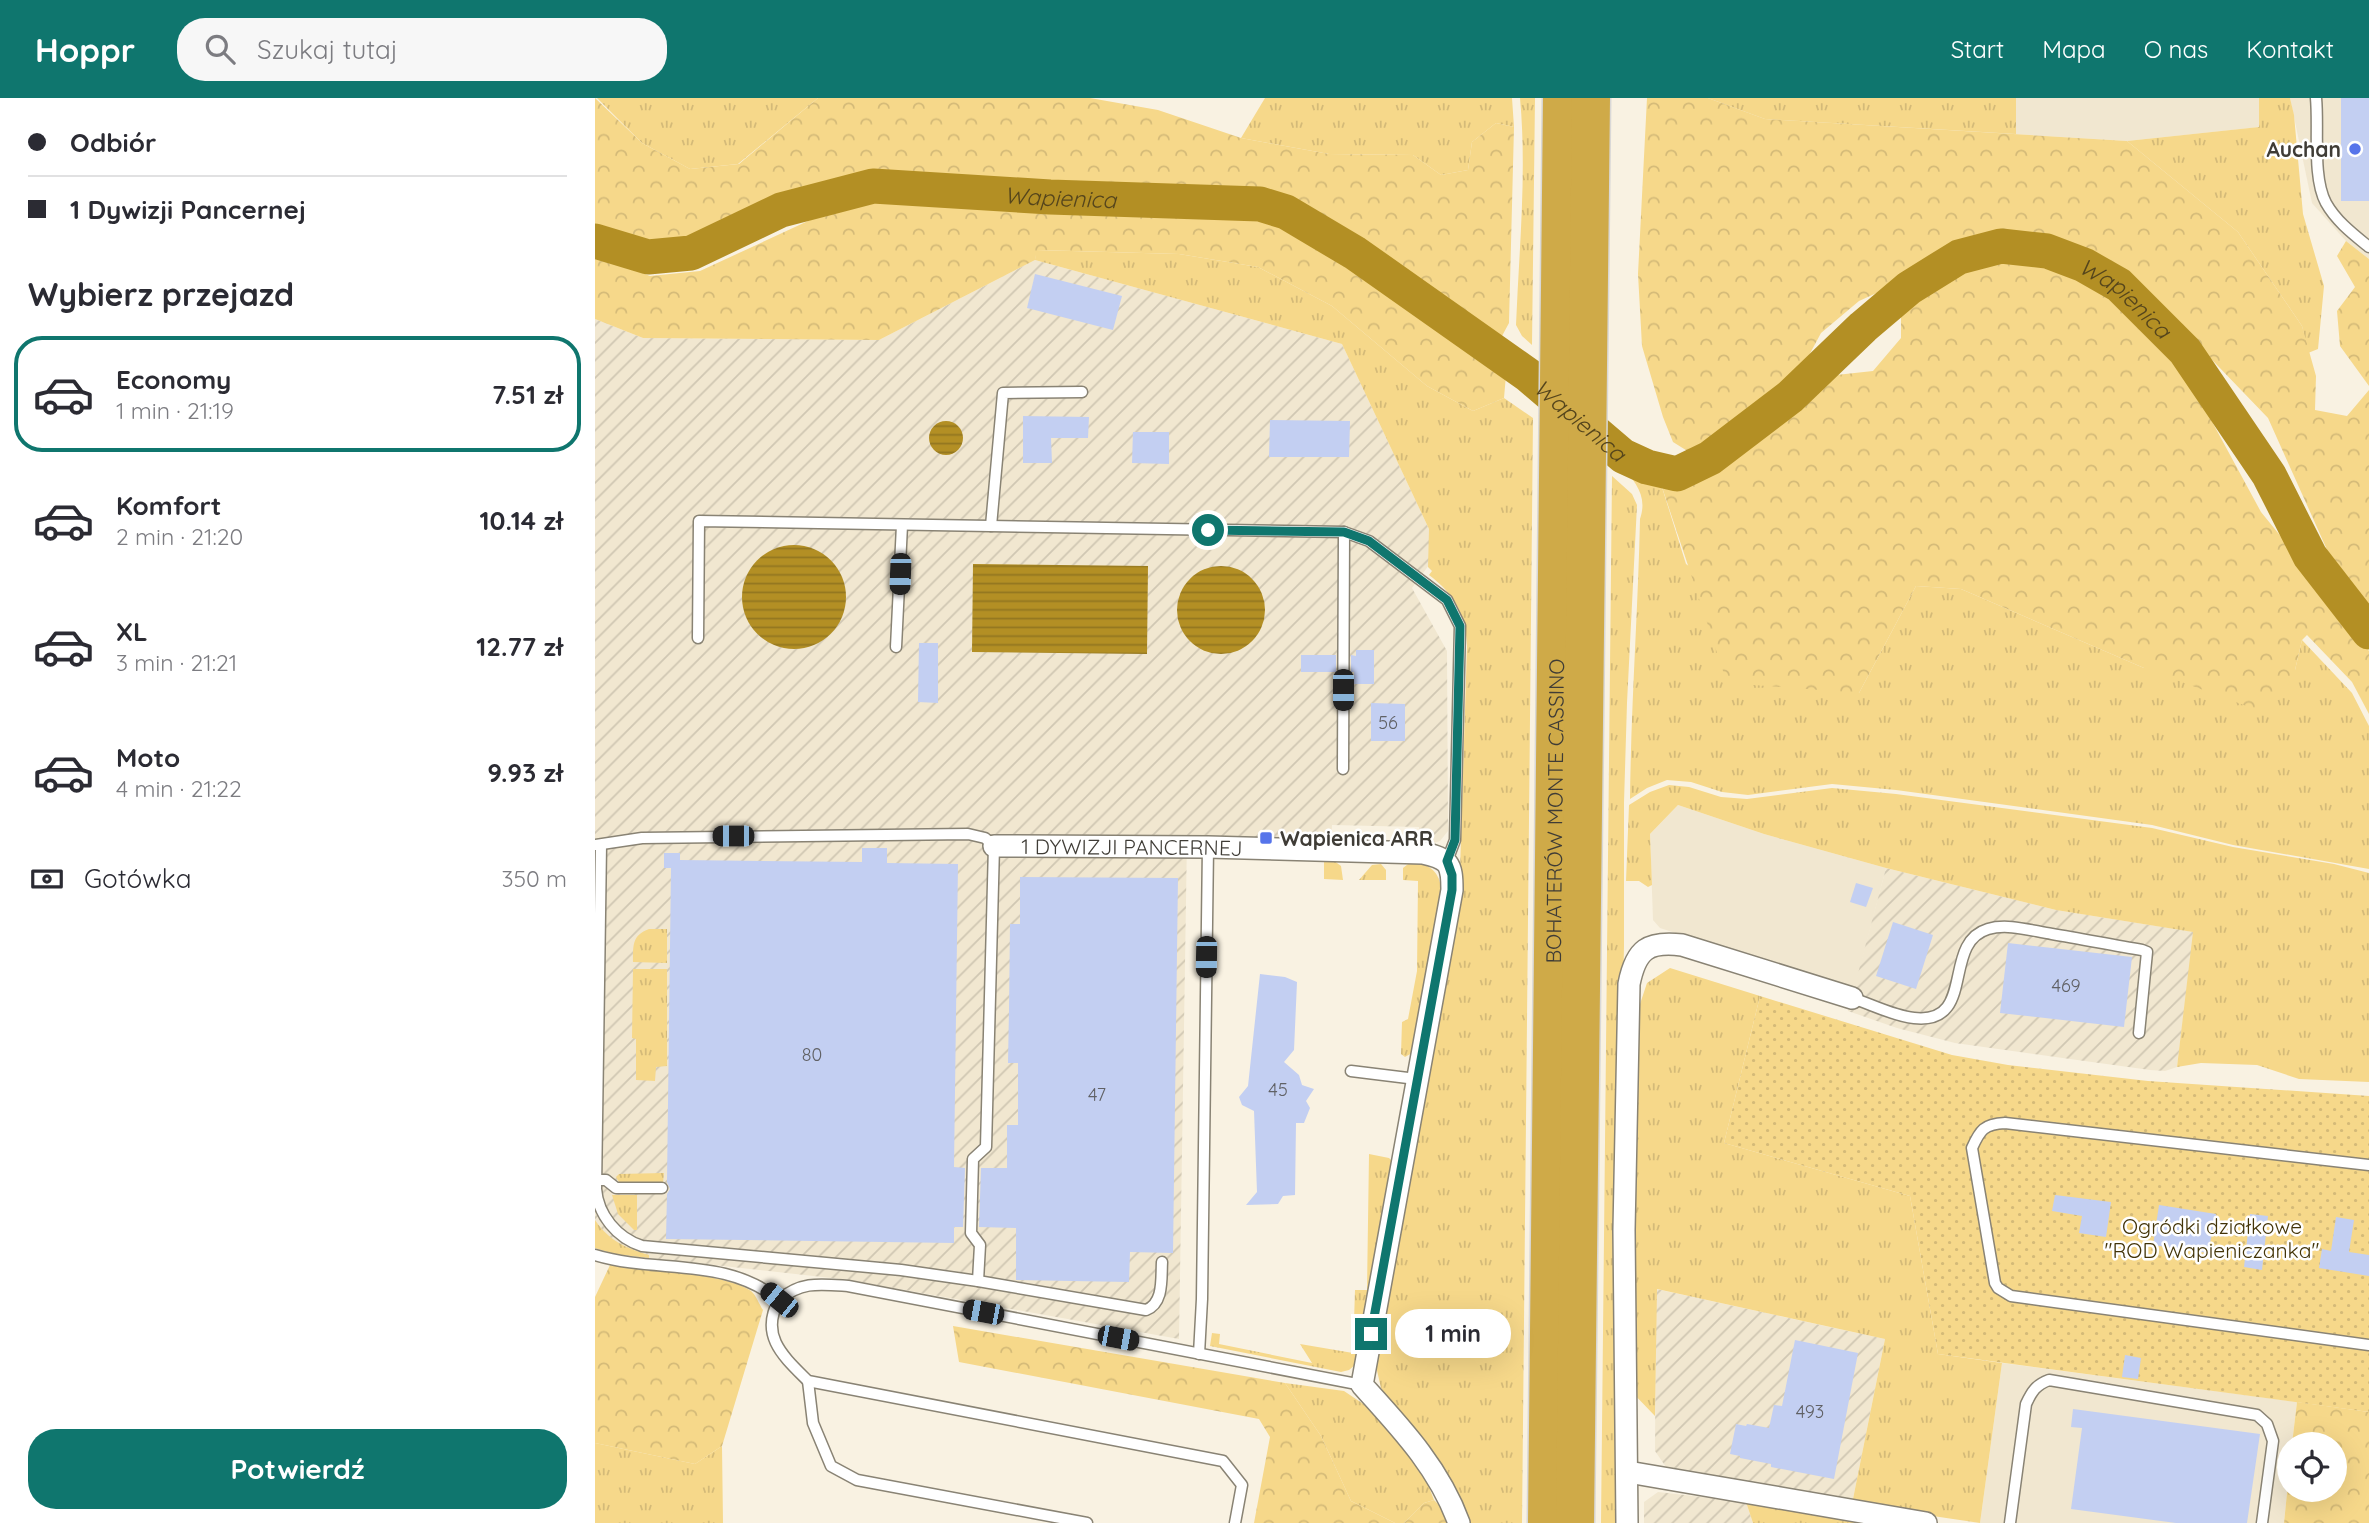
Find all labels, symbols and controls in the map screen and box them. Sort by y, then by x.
search box [177,18,667,81]
text: Hoppr [35,29,135,70]
icon: search [201,30,239,68]
text: Szukaj tutaj [257,33,398,66]
text: Start [1951,34,2004,64]
text: Mapa [2042,34,2106,64]
text: O nas [2144,34,2208,64]
text: Kontakt [2246,34,2334,64]
text: Odbiór [70,126,156,159]
place label: Auchan [2267,136,2341,162]
marker: Auchan [2347,141,2363,157]
water label: Wapienica [1003,180,1118,214]
text: 1 Dywizji Pancernej [70,193,306,226]
water label: Wapienica [2074,251,2179,345]
text: Wybierz przejazd [28,274,294,314]
icon: car [32,363,95,426]
text: Economy [116,363,231,396]
water label: Wapienica [1529,372,1633,468]
text: 7.51 zł [492,378,563,411]
text: 1 min · 21:19 [116,396,234,425]
icon: car [32,489,95,552]
text: Komfort [116,489,221,522]
text: 10.14 zł [479,504,563,537]
route start [1192,514,1224,546]
text: 2 min · 21:20 [116,522,243,551]
car [889,553,912,595]
icon: car [32,615,95,678]
text: XL [116,615,148,648]
text: 12.77 zł [476,630,563,663]
text: 3 min · 21:21 [116,648,237,677]
street label: BOHATERÓW MONTE CASSINO [1540,658,1569,964]
car [1333,669,1354,711]
house number: 56 [1378,711,1398,734]
icon: car [32,741,95,804]
text: Moto [116,741,180,774]
text: 9.93 zł [487,756,563,789]
text: 4 min · 21:22 [116,774,242,803]
place label: Wapienica ARR [1280,825,1433,851]
car [713,826,755,847]
marker: Wapienica ARR [1258,830,1274,846]
street label: 1 DYWIZJI PANCERNEJ [1021,833,1243,861]
icon: cash [28,860,66,898]
text: Gotówka [84,862,191,895]
text: 350 m [501,864,567,893]
car [1196,936,1217,978]
house number: 469 [2051,974,2081,997]
house number: 80 [802,1043,822,1066]
house number: 45 [1268,1078,1288,1101]
house number: 47 [1088,1083,1106,1106]
park label: Ogródki działkowe "ROD Wapieniczanka" [2104,1213,2320,1263]
car [757,1279,802,1321]
car [961,1298,1006,1326]
callout: 1 min [1395,1310,1511,1358]
route end [1355,1318,1387,1350]
text: 1 min [1425,1319,1481,1348]
car [1096,1324,1141,1352]
house number: 493 [1796,1400,1824,1423]
button: Potwierdź [28,1429,567,1509]
map controls [2277,1432,2347,1502]
button: locate [2277,1432,2347,1502]

